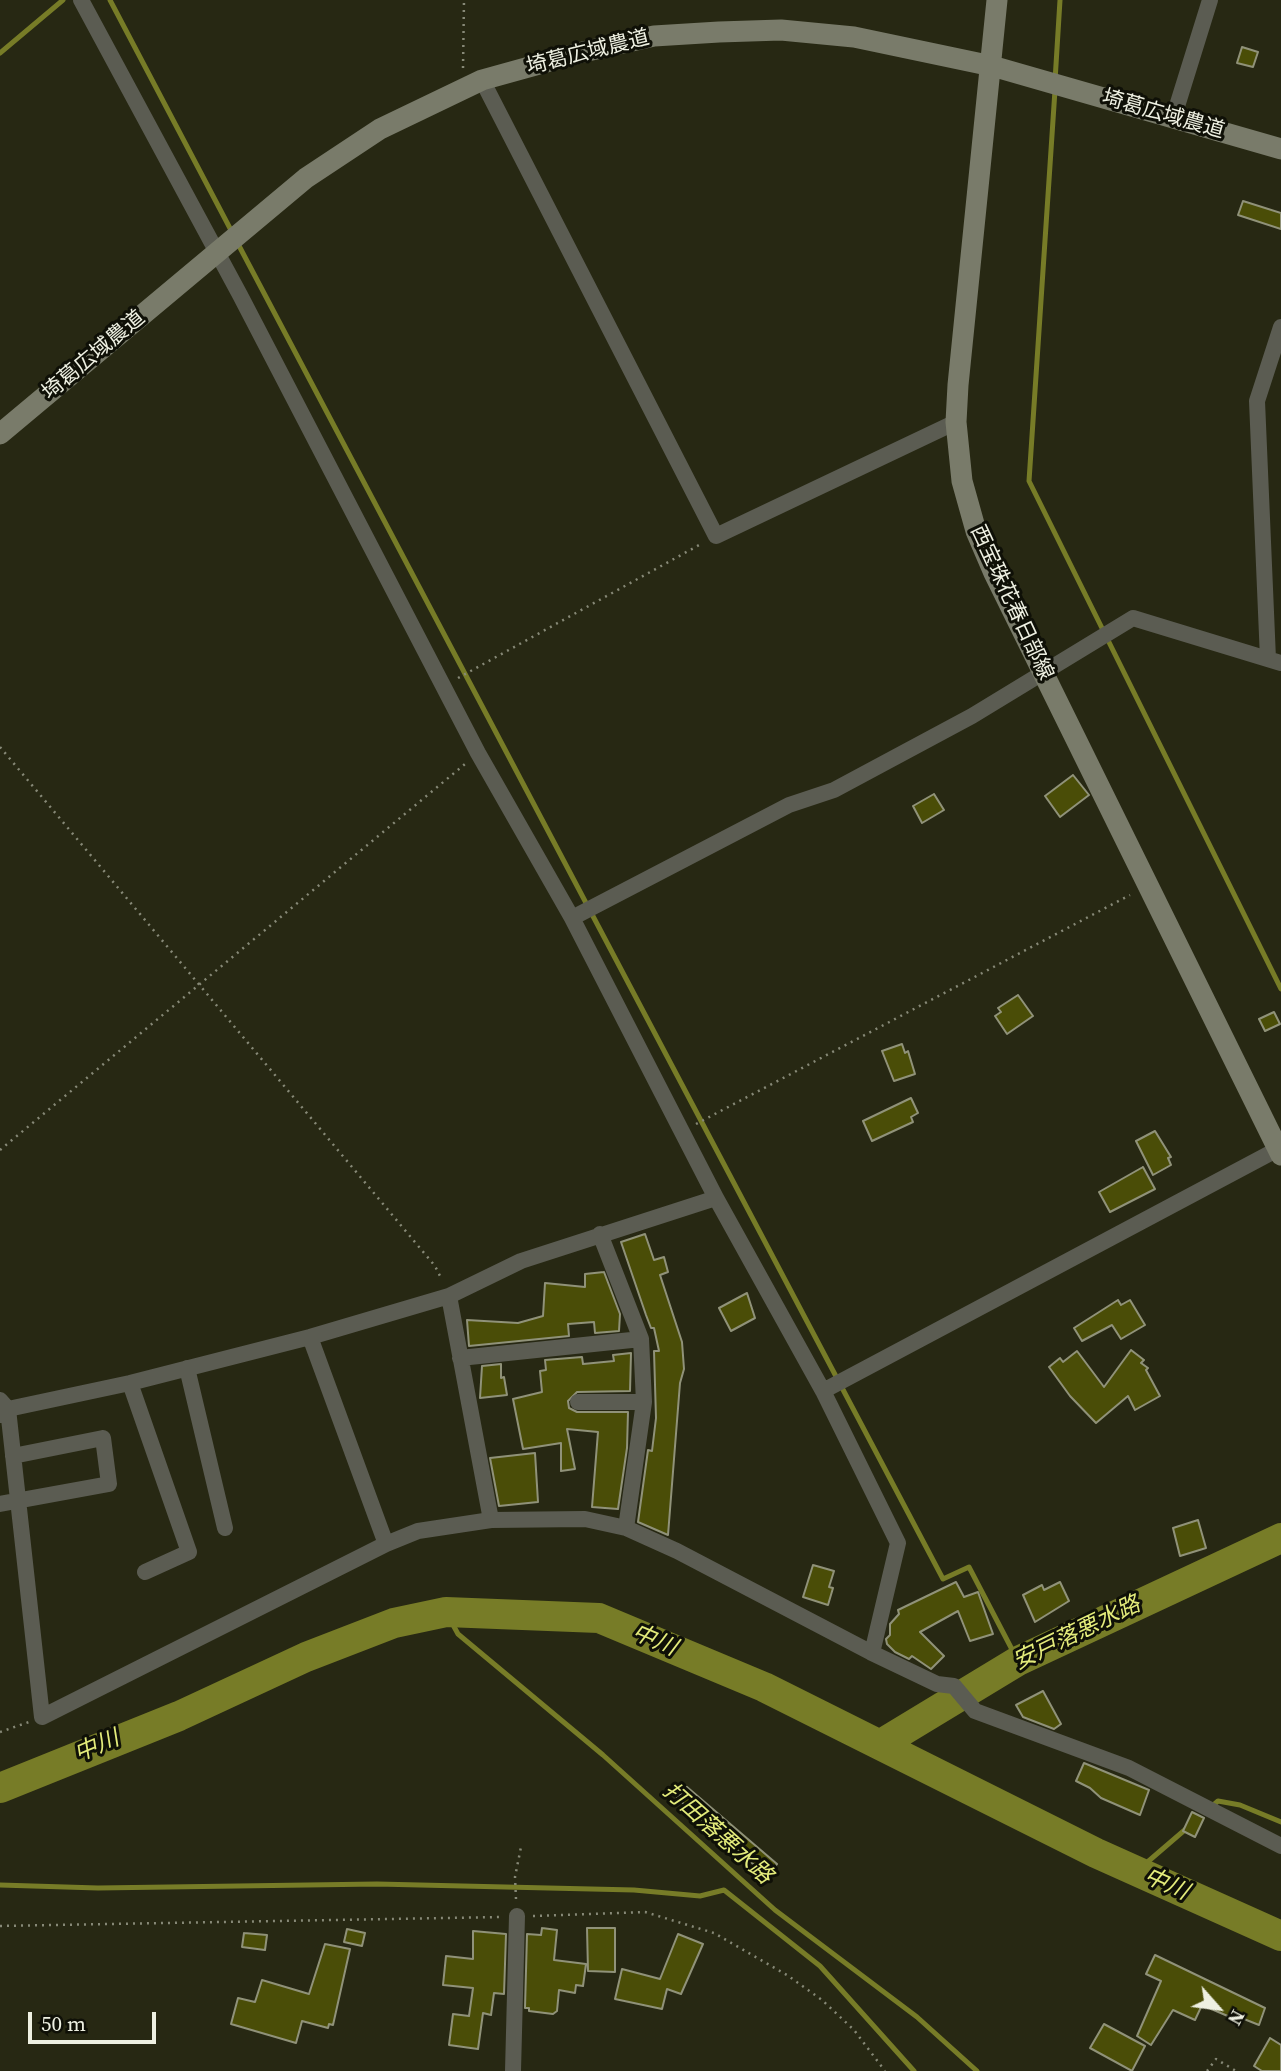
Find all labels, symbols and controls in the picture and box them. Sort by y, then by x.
street label: 埼葛広域農道 [524,26,652,80]
street label: 埼葛広域農道 [1099,86,1227,144]
street label: 埼葛広域農道 [38,306,150,406]
street label: 西宝珠花春日部線 [964,522,1058,684]
water label: 安戸落悪水路 [1009,1591,1145,1677]
water label: 中川 [627,1619,681,1663]
water label: 中川 [70,1725,124,1769]
water label: 打田落悪水路 [656,1778,778,1890]
water label: 中川 [1139,1863,1193,1907]
north arrow [1183,1973,1253,2043]
scale bar [32,1997,159,2041]
text: N [1222,2006,1251,2030]
text: 50 m [41,2009,86,2038]

